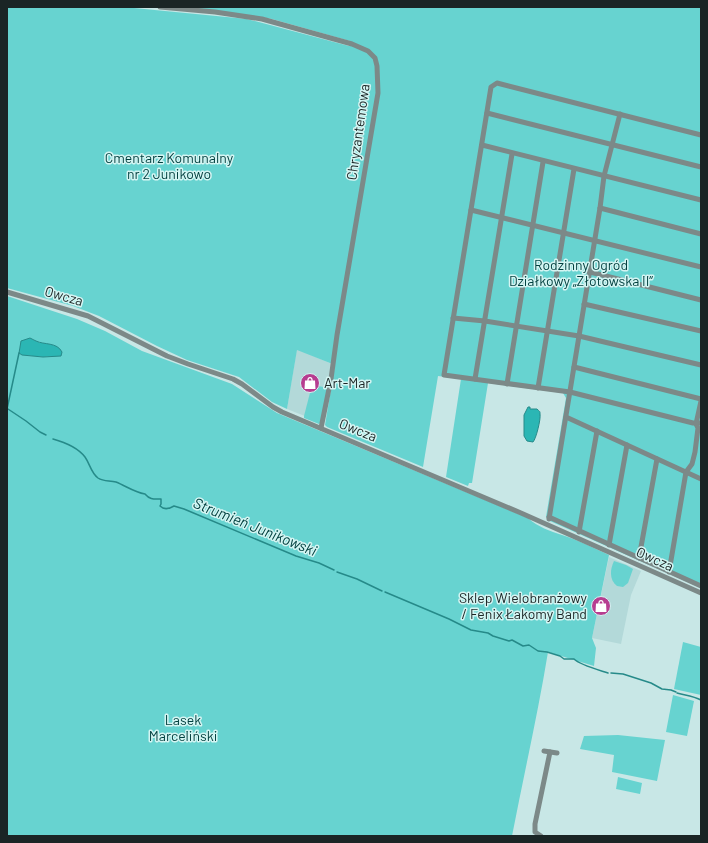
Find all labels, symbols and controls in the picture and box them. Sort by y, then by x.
street label: Chryzantemowa [342,83,373,181]
park label: Cmentarz Komunalny nr 2 Junikowo [105,149,234,182]
park label: Rodzinny Ogród Działkowy „Złotowska II” [509,256,653,289]
street label: Owcza [43,282,85,309]
shop icon: Art-Mar [299,372,321,394]
place label: Art-Mar [324,374,370,391]
street label: Owcza [337,414,380,445]
water label: Strumień Junikowski [191,493,320,559]
street label: Owcza [634,543,677,574]
place label: Sklep Wielobranżowy / Fenix Łakomy Band [459,589,588,622]
shop icon: Sklep Wielobranżowy / Fenix Łakomy Band [590,595,612,617]
park label: Lasek Marceliński [149,711,217,744]

